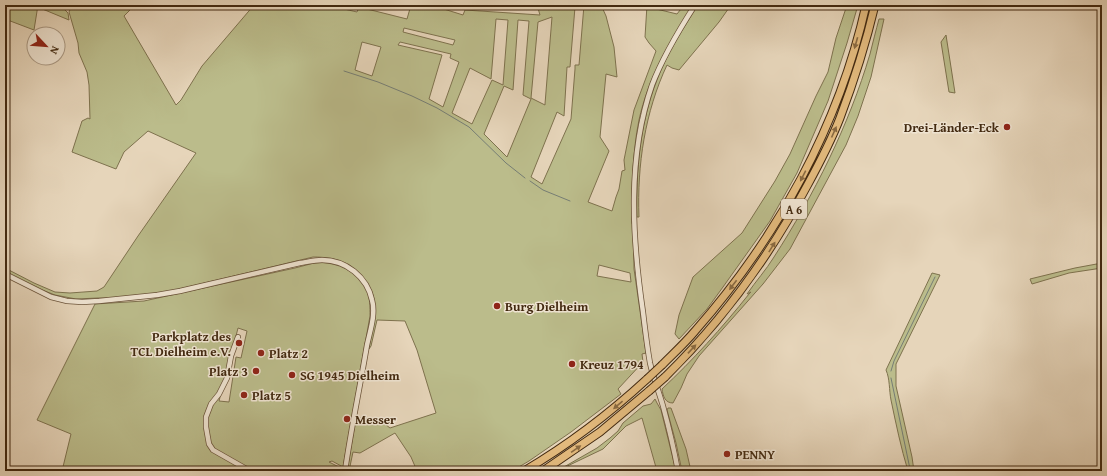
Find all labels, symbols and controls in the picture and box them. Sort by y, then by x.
north arrow [26,26,66,66]
one-way arrow [853,37,859,49]
text: N [46,44,64,58]
place label: Drei-Länder-Eck [904,118,1000,137]
marker: Drei-Länder-Eck [1002,122,1012,132]
one-way arrow [831,126,837,138]
one-way arrow [800,170,806,182]
road number: A 6 [781,199,807,219]
one-way arrow [768,242,776,252]
one-way arrow [728,280,737,291]
place label: Burg Dielheim [505,297,589,316]
marker: Burg Dielheim [492,301,502,311]
place label: Parkplatz des TCL Dielheim e.V. [131,327,231,361]
marker: Parkplatz des TCL Dielheim e.V. [234,338,244,348]
place label: Platz 2 [269,344,308,363]
one-way arrow [687,344,697,354]
marker: Platz 2 [256,348,266,358]
place label: Kreuz 1794 [580,355,644,374]
marker: Kreuz 1794 [567,359,577,369]
place label: Platz 3 [209,362,248,381]
marker: Platz 3 [251,366,261,376]
place label: SG 1945 Dielheim [300,366,400,385]
marker: SG 1945 Dielheim [287,370,297,380]
place label: Platz 5 [252,386,291,405]
marker: Platz 5 [239,390,249,400]
one-way arrow [612,401,623,410]
place label: Messer [355,410,396,429]
marker: Messer [342,414,352,424]
one-way arrow [571,445,581,453]
place label: PENNY [735,445,775,464]
marker: PENNY [722,449,732,459]

